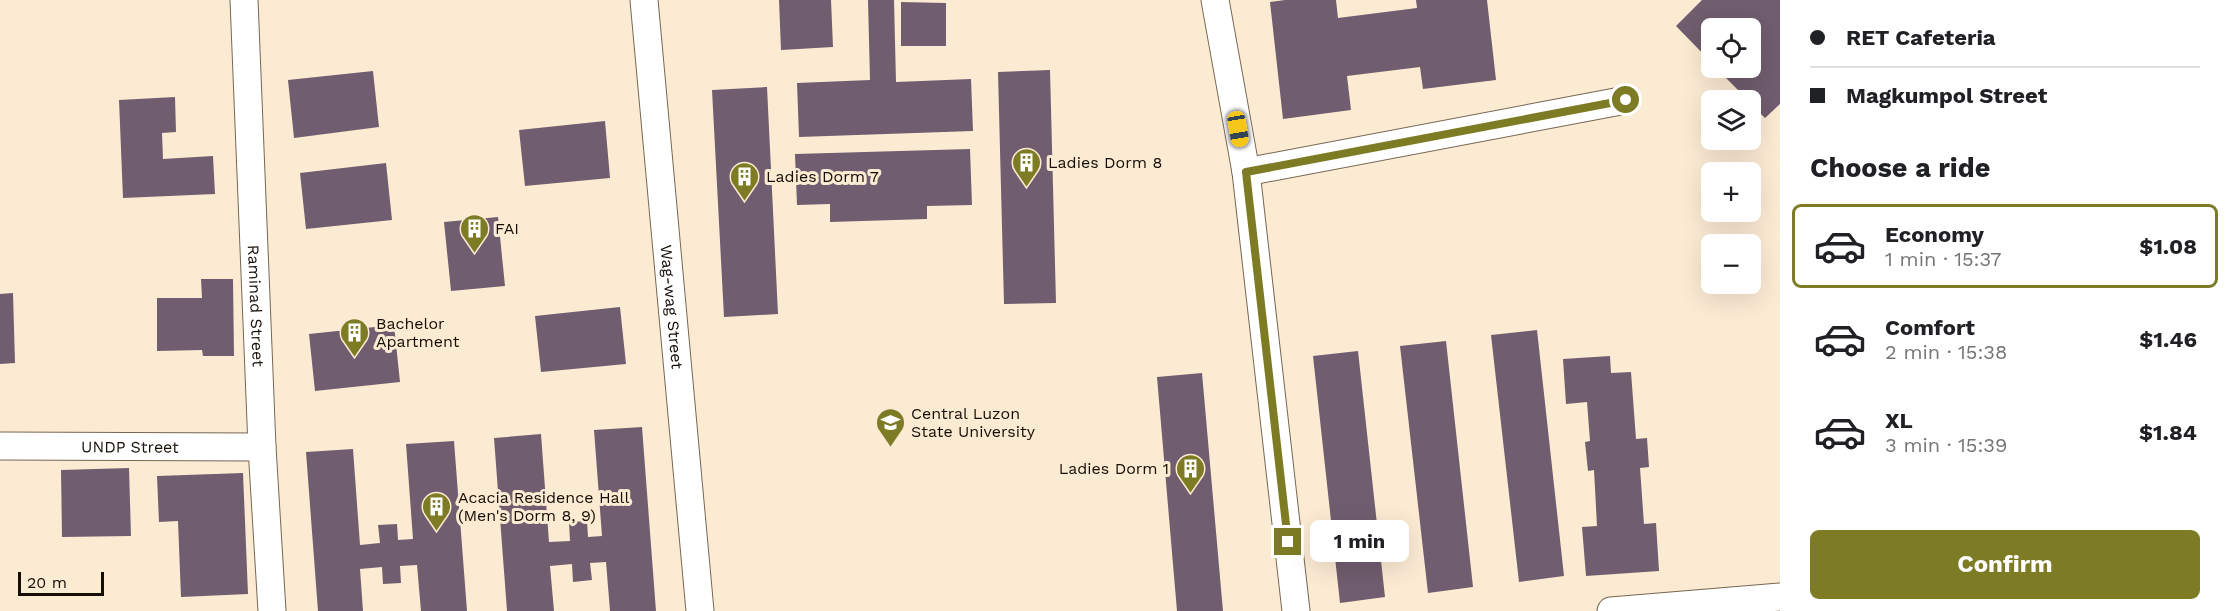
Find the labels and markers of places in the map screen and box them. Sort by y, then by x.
building icon: Ladies Dorm 8 [1011,146,1043,188]
place label: Ladies Dorm 8 [1048,153,1162,172]
building icon: Ladies Dorm 7 [729,160,761,202]
place label: Ladies Dorm 7 [766,167,879,186]
building icon: FAI [458,212,490,254]
place label: FAI [495,219,519,238]
place label: Bachelor Apartment [376,314,460,351]
building icon: Bachelor Apartment [339,316,371,358]
place label: Central Luzon State University [911,404,1036,441]
school or university icon: Central Luzon State University [874,406,906,448]
building icon: Ladies Dorm 1 [1174,452,1206,494]
place label: Ladies Dorm 1 [1059,459,1169,478]
place label: Acacia Residence Hall (Men's Dorm 8, 9) [458,488,629,525]
building icon: Acacia Residence Hall (Men's Dorm 8, 9) [421,490,453,532]

